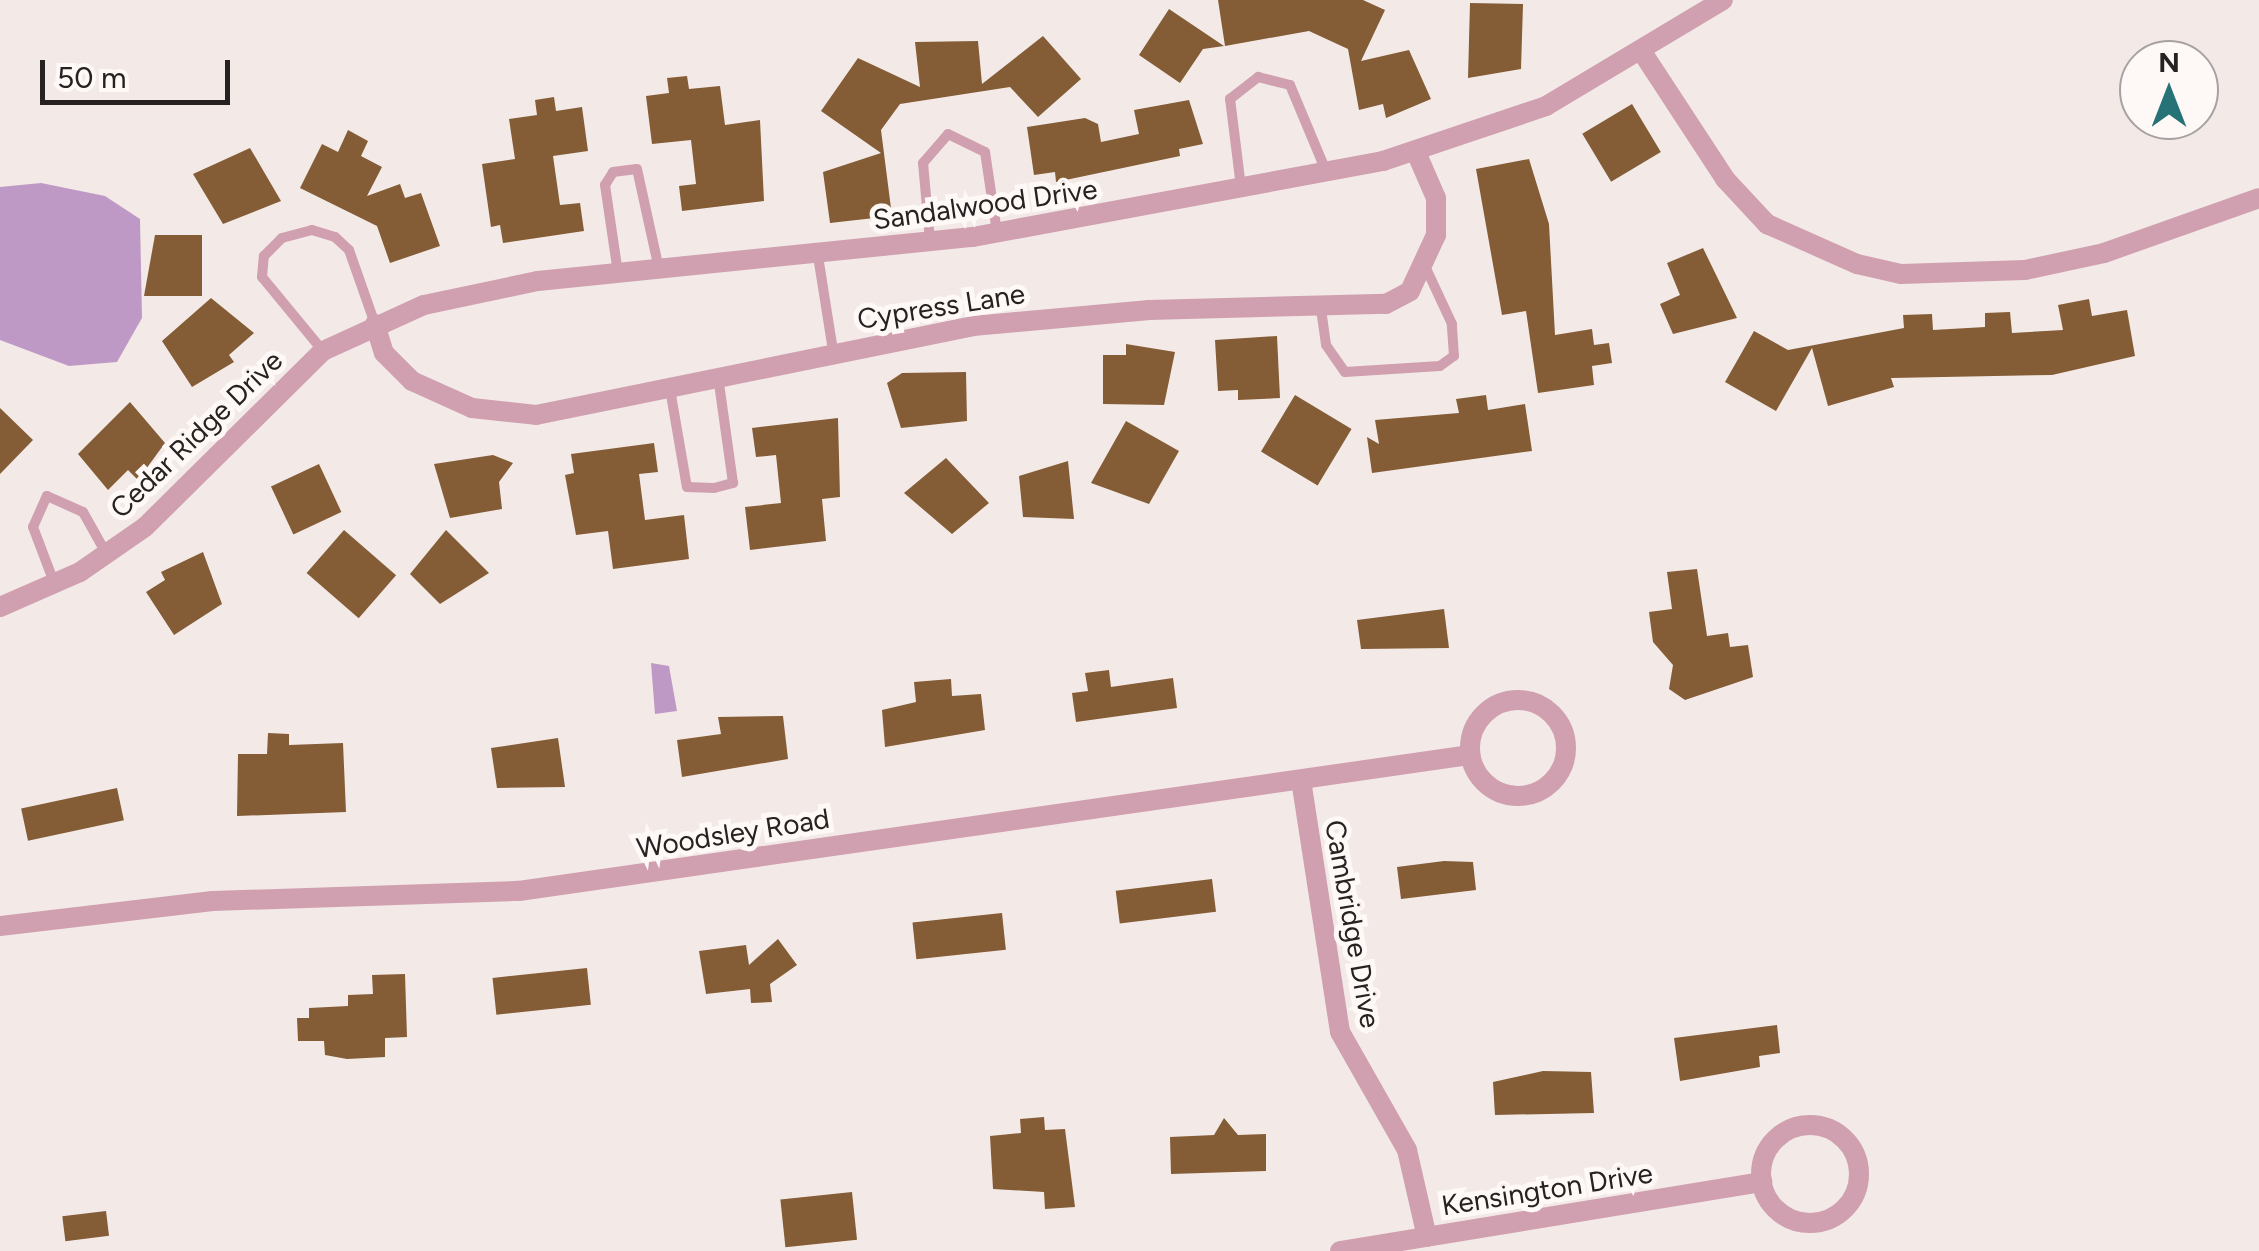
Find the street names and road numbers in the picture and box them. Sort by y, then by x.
street label: Sandalwood Drive [871,172,1099,236]
street label: Cypress Lane [855,276,1027,336]
street label: Cedar Ridge Drive [103,343,289,525]
street label: Woodsley Road [634,801,832,865]
street label: Cambridge Drive [1318,817,1388,1031]
street label: Kensington Drive [1439,1156,1655,1222]

